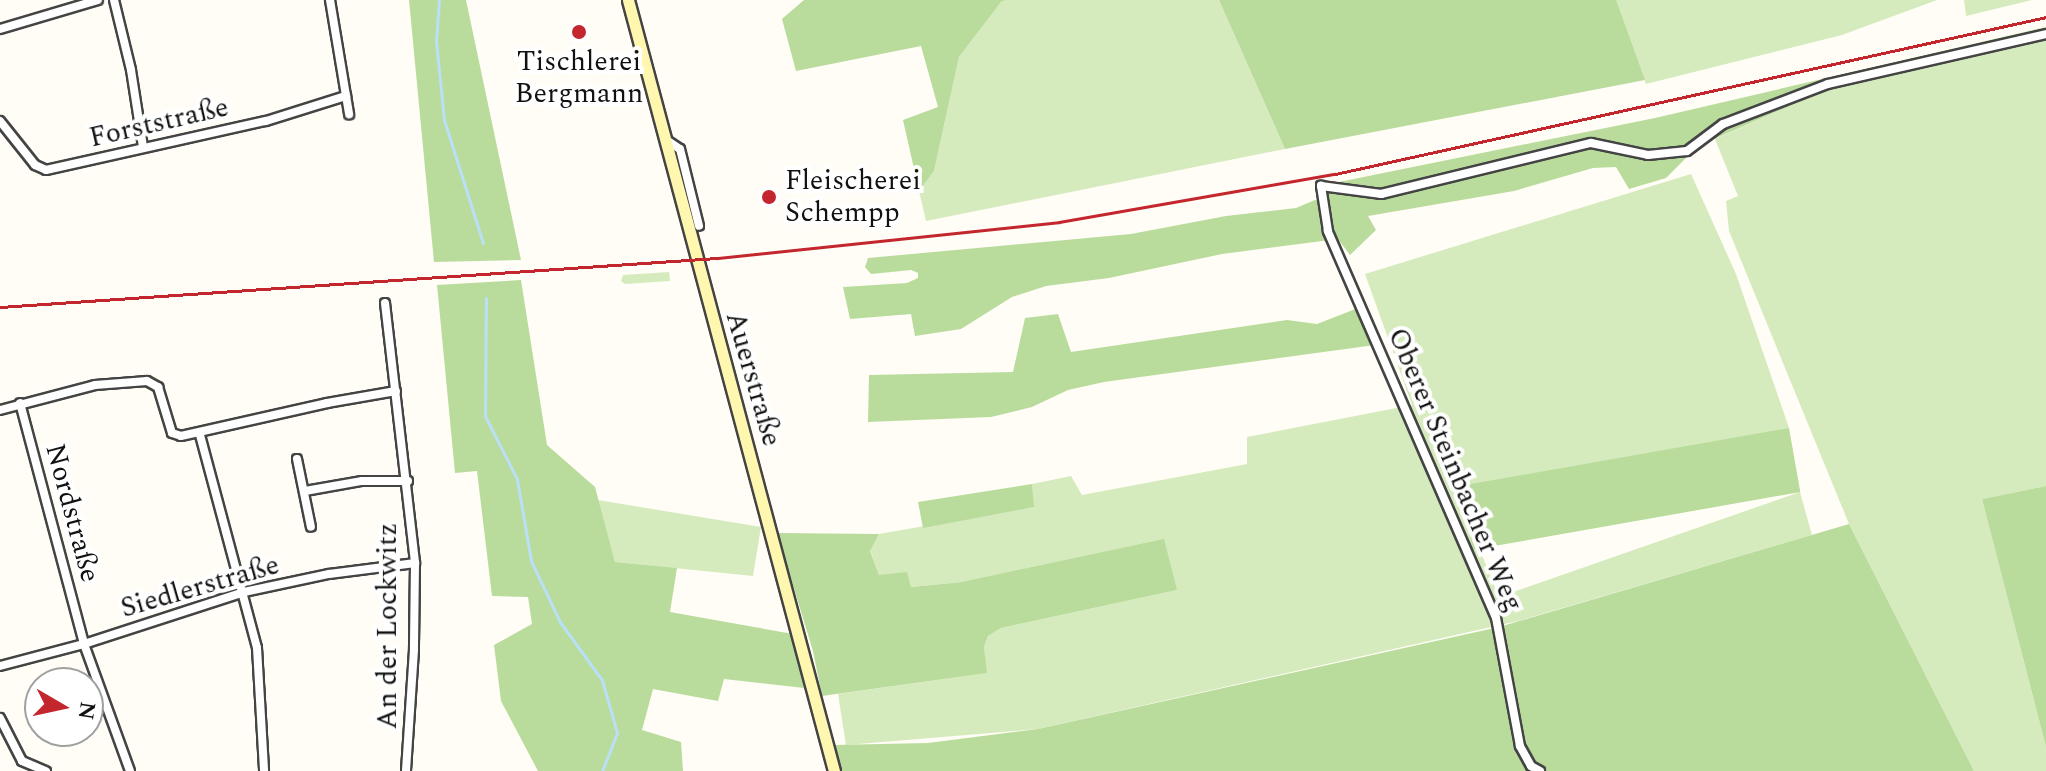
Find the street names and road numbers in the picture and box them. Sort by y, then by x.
street label: Forststraße [86,91,232,155]
street label: Auerstraße [718,308,788,450]
street label: Oberer Steinbacher Weg [1380,323,1530,617]
street label: Nordstraße [37,440,107,586]
street label: An der Lockwitz [371,523,405,729]
street label: Siedlerstraße [117,548,283,626]

